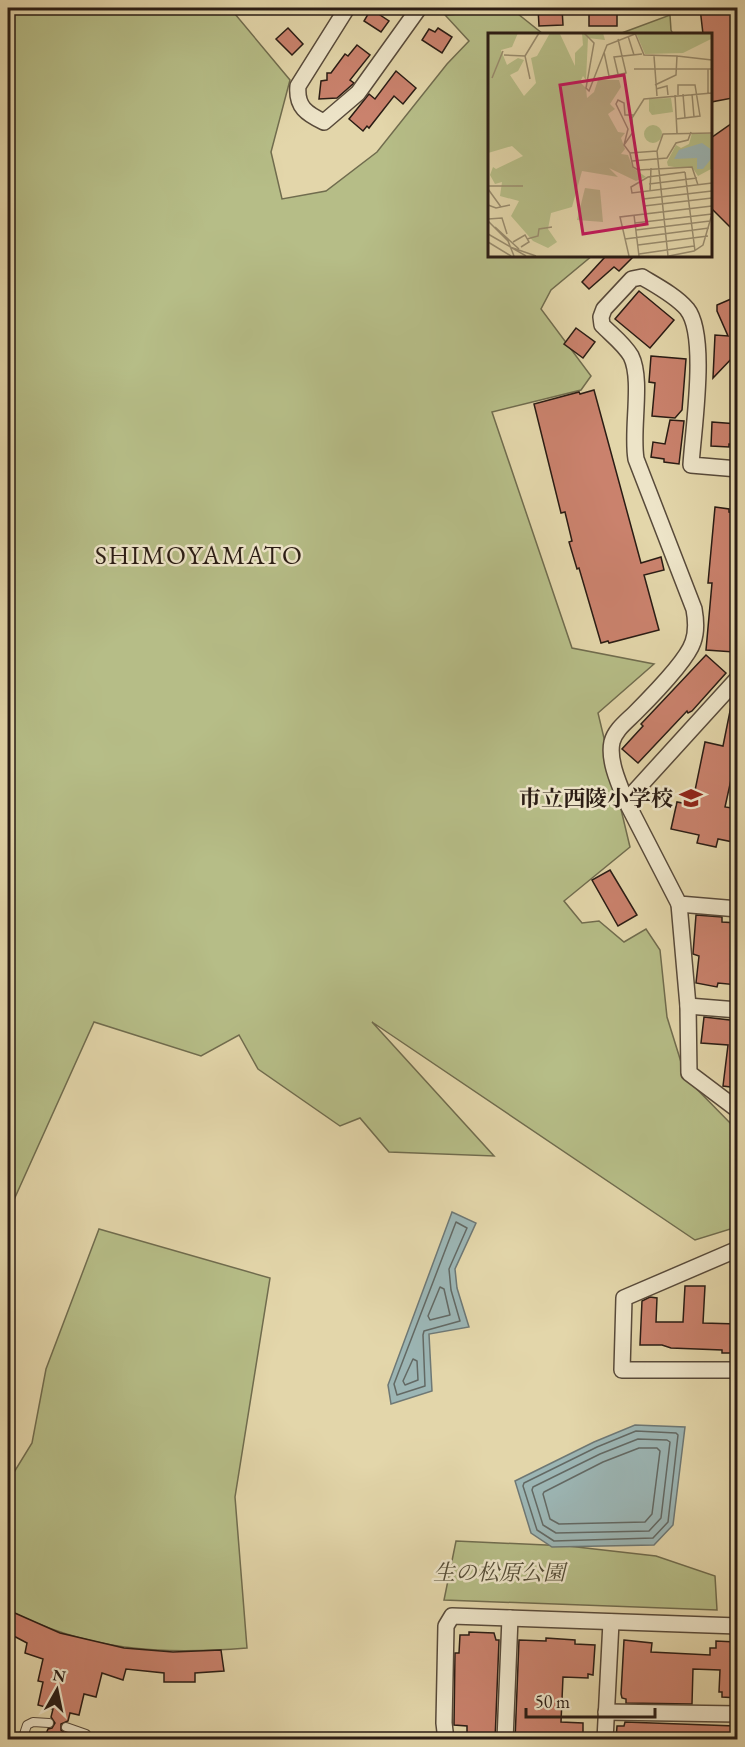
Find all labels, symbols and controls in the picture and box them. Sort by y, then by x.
inset map [488,33,712,256]
district label: SHIMOYAMATO [95,538,303,572]
place label: 市立西陵小学校 [519,784,673,813]
school or university icon: 市立西陵小学校 [678,785,704,811]
park label: 生の松原公園 [433,1558,568,1587]
north arrow [27,1660,87,1720]
text: N [51,1664,67,1687]
scale bar [526,1681,655,1719]
text: 50 m [535,1690,570,1713]

